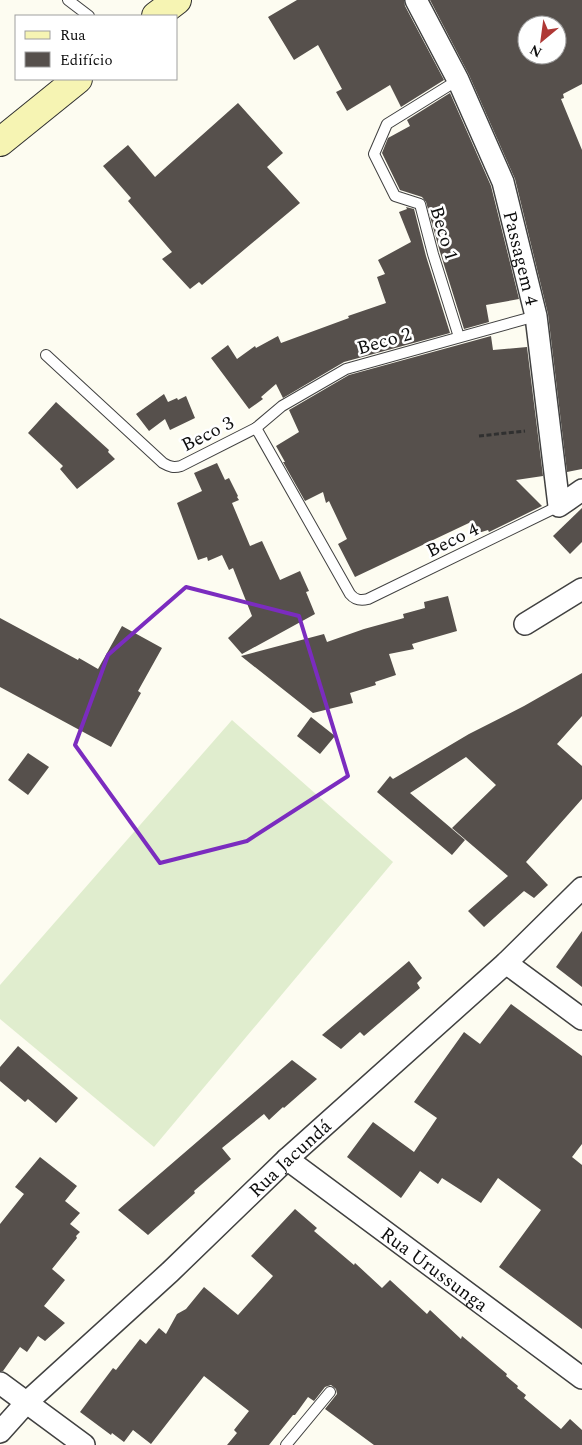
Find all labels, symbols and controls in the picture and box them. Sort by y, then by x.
legend [15,15,178,80]
north arrow [517,15,567,65]
text: Rua [60,24,86,47]
text: N [526,39,546,63]
text: Edifício [60,49,113,72]
street label: Beco 1 [422,203,466,264]
street label: Passagem 4 [495,208,546,309]
street label: Beco 2 [354,320,415,363]
street label: Beco 3 [176,409,239,460]
street label: Beco 4 [421,515,484,566]
street label: Rua Jacundá [242,1112,339,1205]
street label: Rua Urussunga [374,1220,494,1320]

